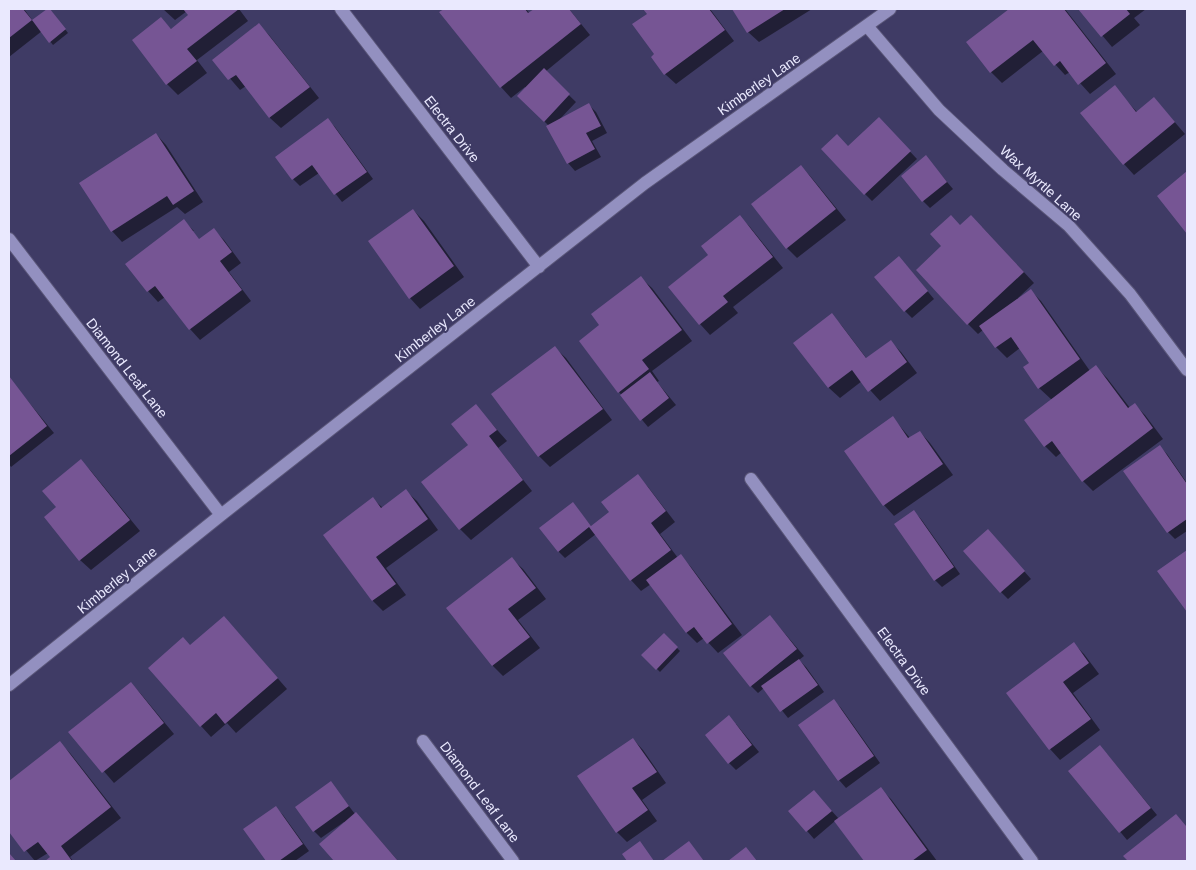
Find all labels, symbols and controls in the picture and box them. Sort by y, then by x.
street label: Kimberley Lane [715,49,804,118]
street label: Electra Drive [421,92,483,166]
street label: Wax Myrtle Lane [997,142,1085,224]
street label: Kimberley Lane [392,293,478,365]
street label: Diamond Leaf Lane [83,315,171,421]
street label: Kimberley Lane [74,543,160,617]
street label: Electra Drive [874,624,934,698]
street label: Diamond Leaf Lane [437,738,523,846]

